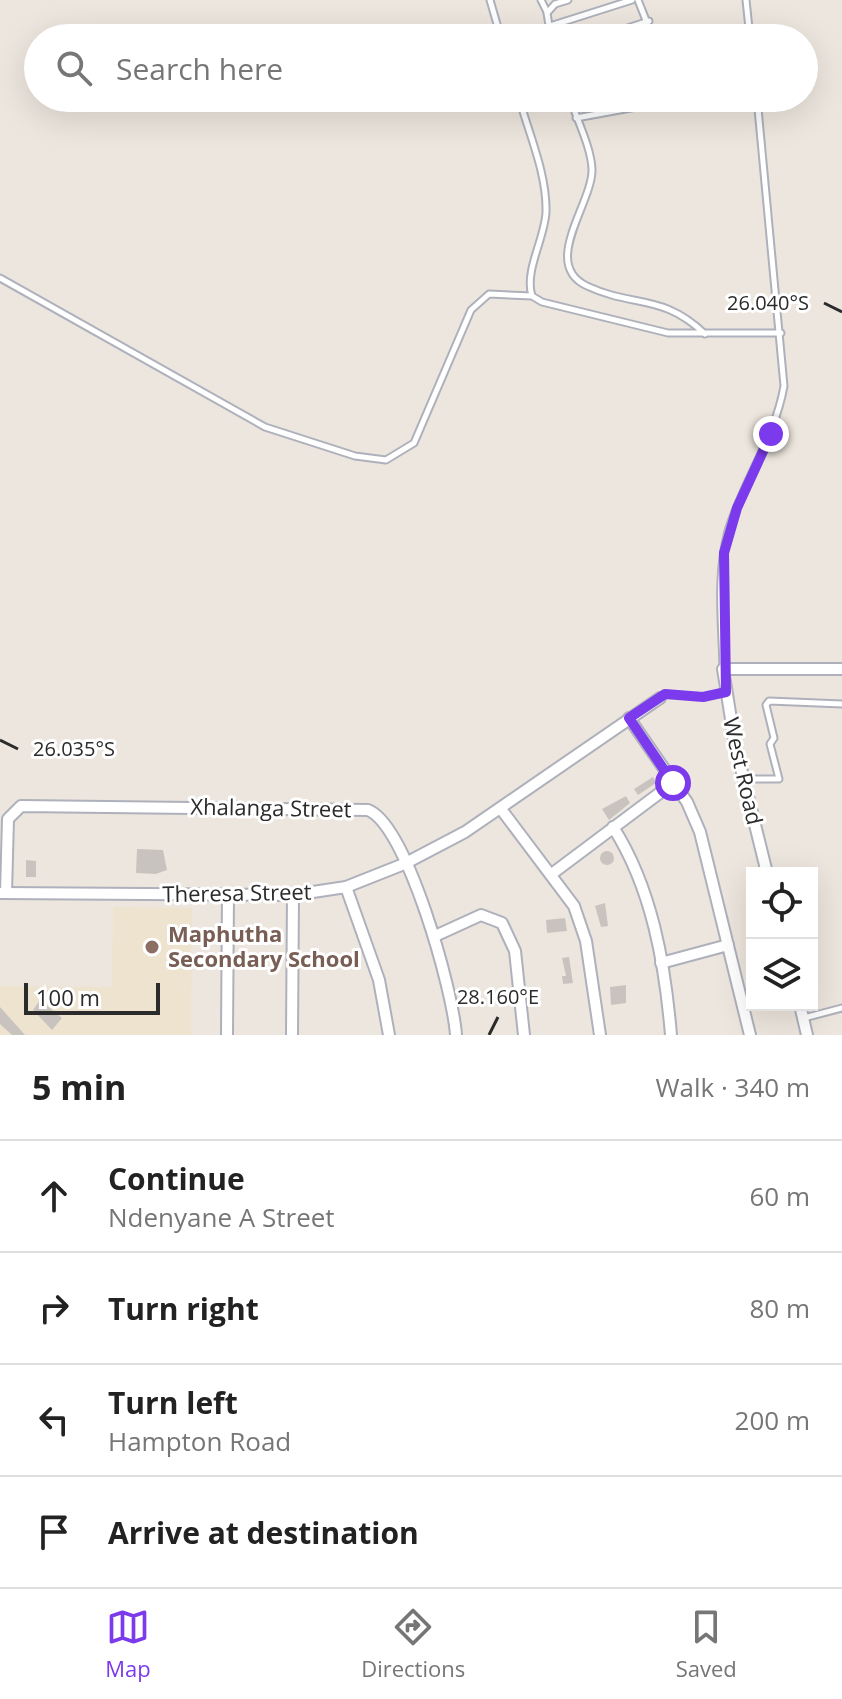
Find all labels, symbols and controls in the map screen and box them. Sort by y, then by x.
search box [24,24,818,112]
icon: search [52,46,96,90]
text: Search here [116,48,283,89]
text: 26.040°S [727,289,809,316]
route end [753,416,789,452]
street label: West Road [717,714,771,827]
text: 26.035°S [33,735,115,762]
route start [655,765,691,801]
street label: Xhalanga Street [190,791,352,823]
map controls [746,867,818,1011]
button: locate [746,867,818,939]
street label: Theresa Street [162,876,312,908]
place label: Maphutha Secondary School [168,918,360,973]
marker: Maphutha Secondary School [143,938,161,956]
button: layers [746,939,818,1011]
scale bar [24,979,160,1015]
text: 100 m [36,982,100,1012]
text: 28.160°E [457,983,539,1010]
text: 5 min [32,1064,126,1110]
text: Walk · 340 m [656,1069,810,1105]
text: Continue [108,1158,245,1199]
icon: ahead [32,1174,76,1218]
text: 60 m [749,1178,810,1214]
text: Ndenyane A Street [108,1199,335,1235]
icon: right [32,1286,76,1330]
text: Turn right [108,1288,259,1329]
text: 80 m [749,1290,810,1326]
text: Turn left [108,1382,238,1423]
icon: left [32,1398,76,1442]
text: 200 m [735,1402,810,1438]
text: Hampton Road [108,1423,291,1459]
icon: arrive [32,1510,76,1554]
text: Arrive at destination [108,1512,419,1553]
tab: Map [105,1605,151,1683]
tab: Directions [361,1605,465,1683]
tab: Saved [676,1605,737,1683]

